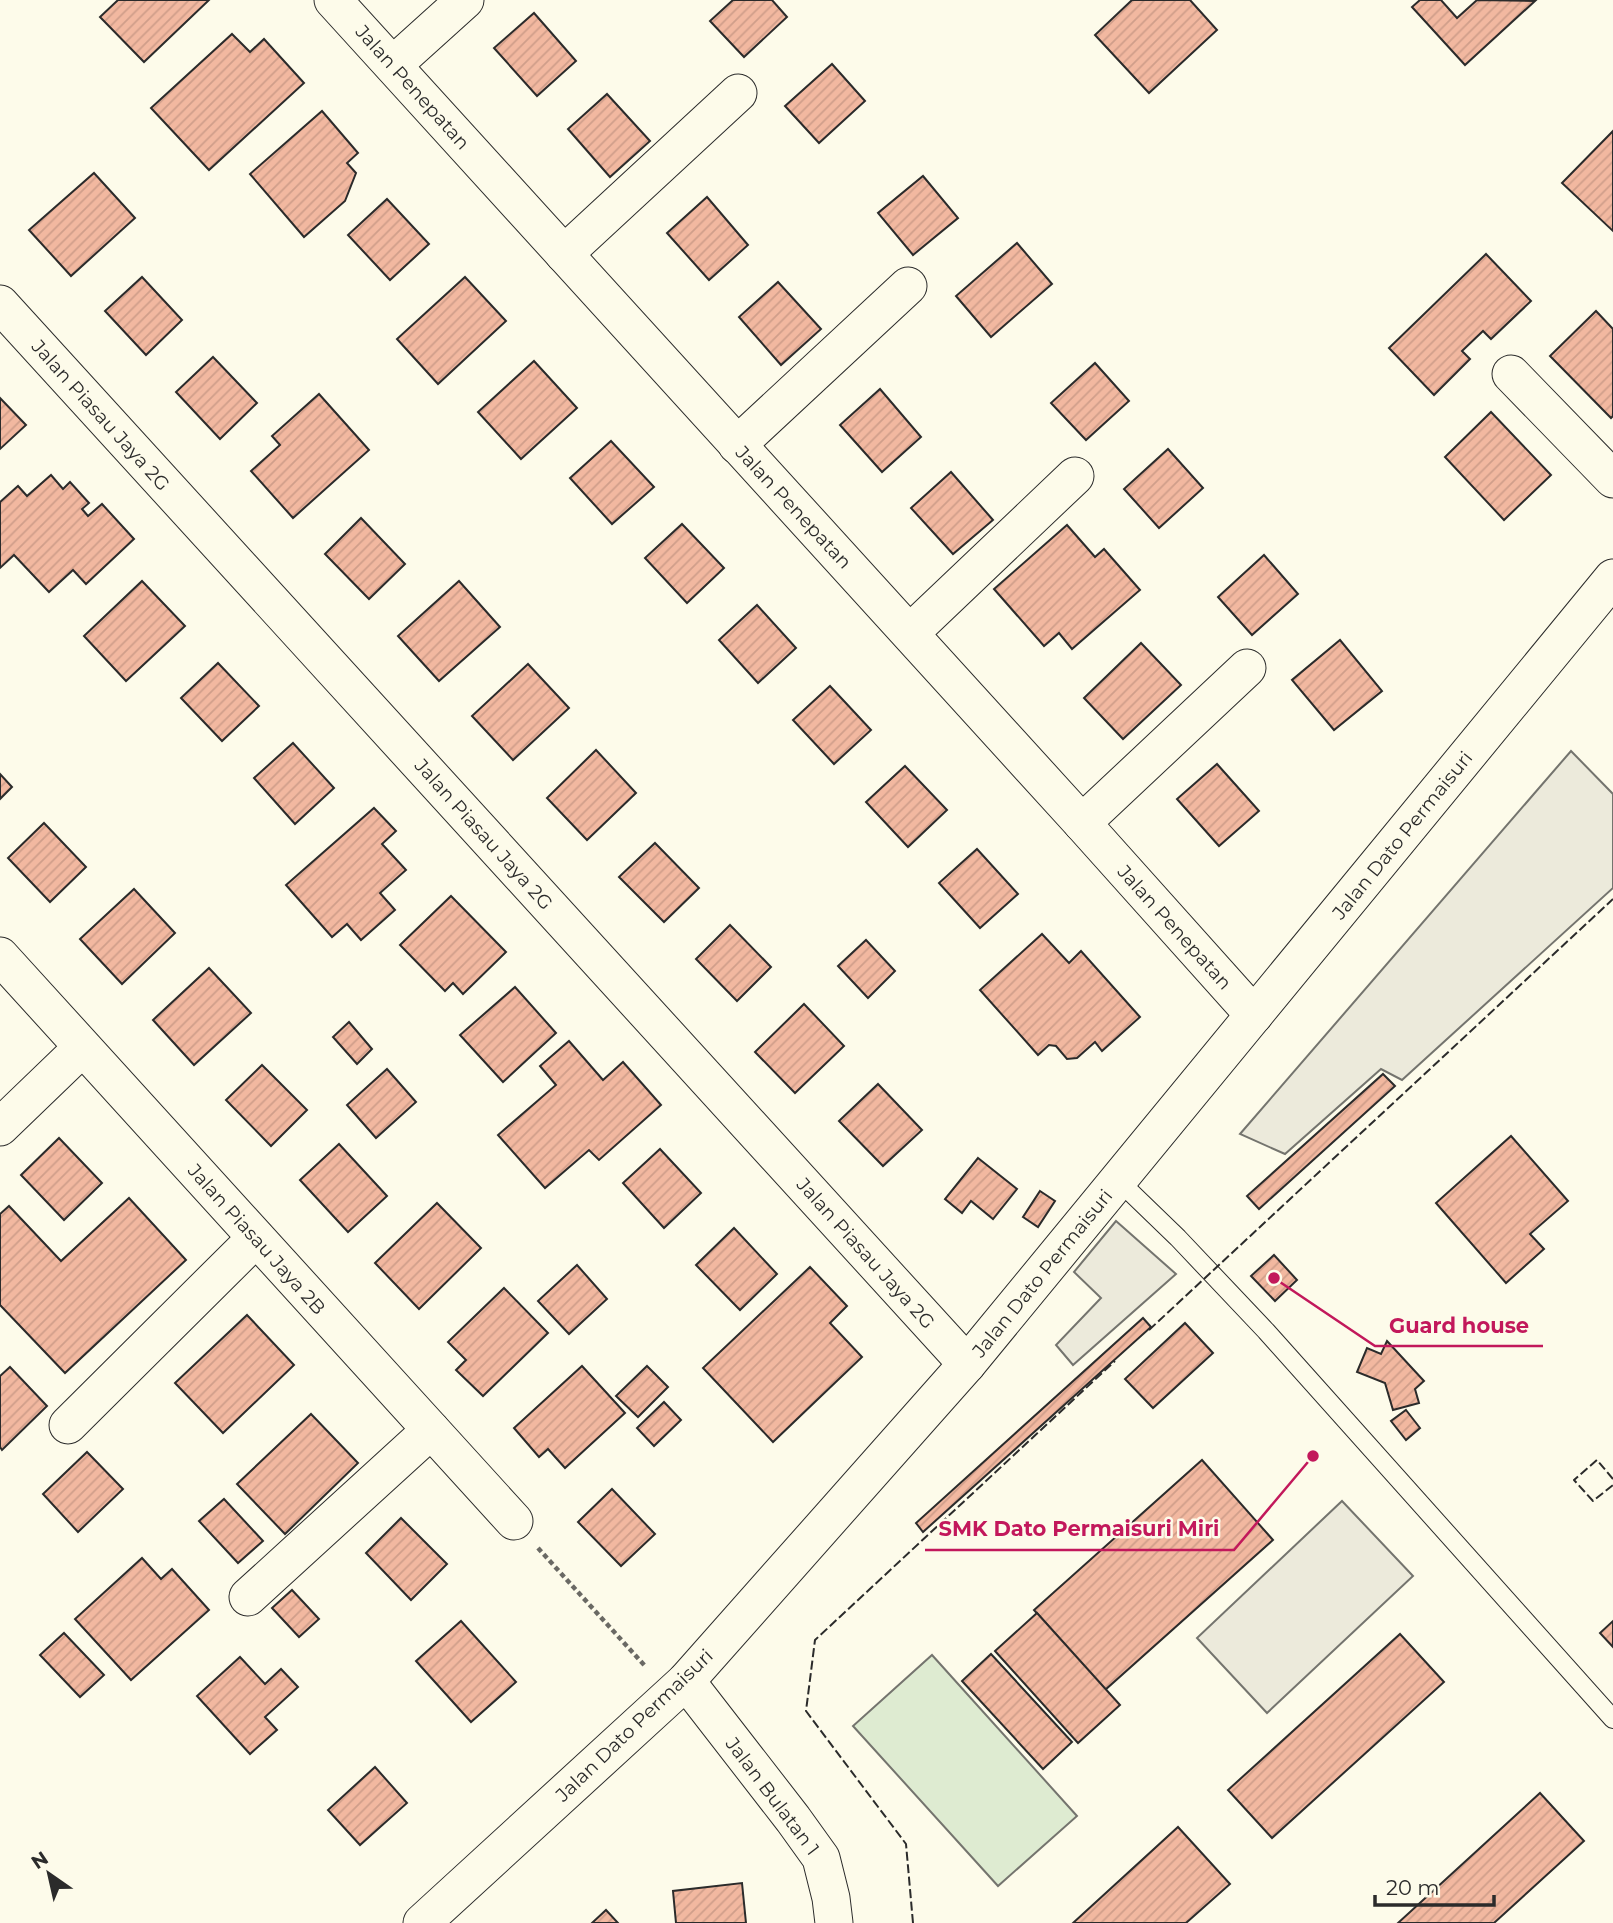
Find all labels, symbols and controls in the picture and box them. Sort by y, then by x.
street label: Jalan Penepatan [350,20,475,154]
street label: Jalan Piasau Jaya 2G [26,334,174,495]
street label: Jalan Penepatan [730,440,856,574]
street label: Jalan Dato Permaisuri [1327,747,1477,925]
street label: Jalan Piasau Jaya 2G [409,753,557,914]
street label: Jalan Penepatan [1112,860,1237,994]
street label: Jalan Piasau Jaya 2B [182,1159,330,1319]
street label: Jalan Piasau Jaya 2G [791,1172,939,1333]
street label: Jalan Dato Permaisuri [967,1185,1117,1363]
callout: Guard house [1375,1304,1543,1346]
text: Guard house [1389,1313,1529,1338]
callout: SMK Dato Permaisuri Miri [925,1508,1234,1550]
text: SMK Dato Permaisuri Miri [939,1516,1219,1541]
street label: Jalan Dato Permaisuri [550,1644,718,1807]
street label: Jalan Bulatan 1 [720,1732,824,1860]
north arrow [14,1839,84,1909]
text: N [27,1846,53,1874]
scale bar [1375,1864,1494,1908]
text: 20 m [1386,1875,1440,1900]

